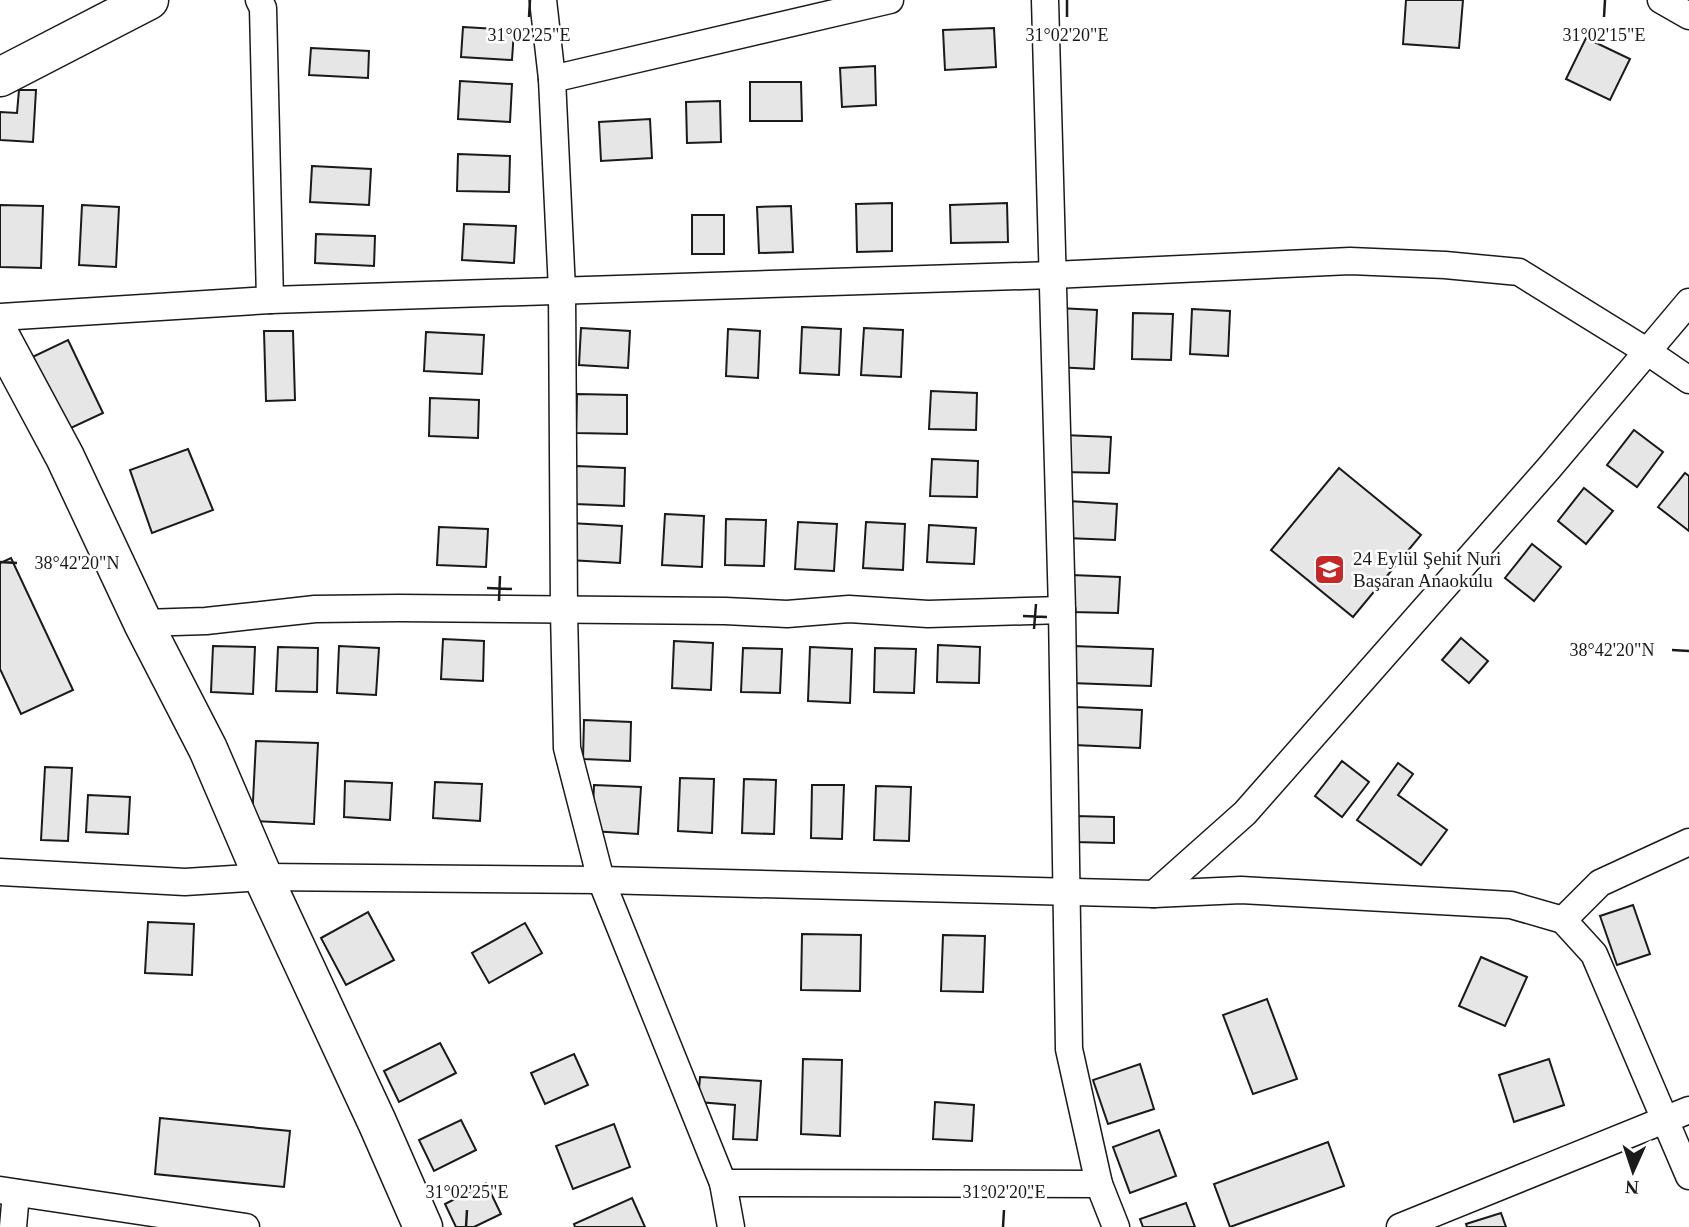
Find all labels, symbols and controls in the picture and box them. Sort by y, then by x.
text: 31°02'25"E [488,25,570,45]
text: 31°02'20"E [1026,25,1108,45]
text: 31°02'15"E [1563,25,1645,45]
place label: 24 Eylül Şehit Nuri Başaran Anaokulu [1353,548,1501,591]
school or university icon: 24 Eylül Şehit Nuri Başaran Anaokulu [1313,552,1347,586]
text: 38°42'20"N [35,553,119,573]
text: 38°42'20"N [1570,640,1654,660]
north arrow [1598,1136,1668,1206]
text: N [1624,1177,1640,1198]
text: 31°02'25"E [426,1182,508,1202]
text: 31°02'20"E [963,1182,1045,1202]

